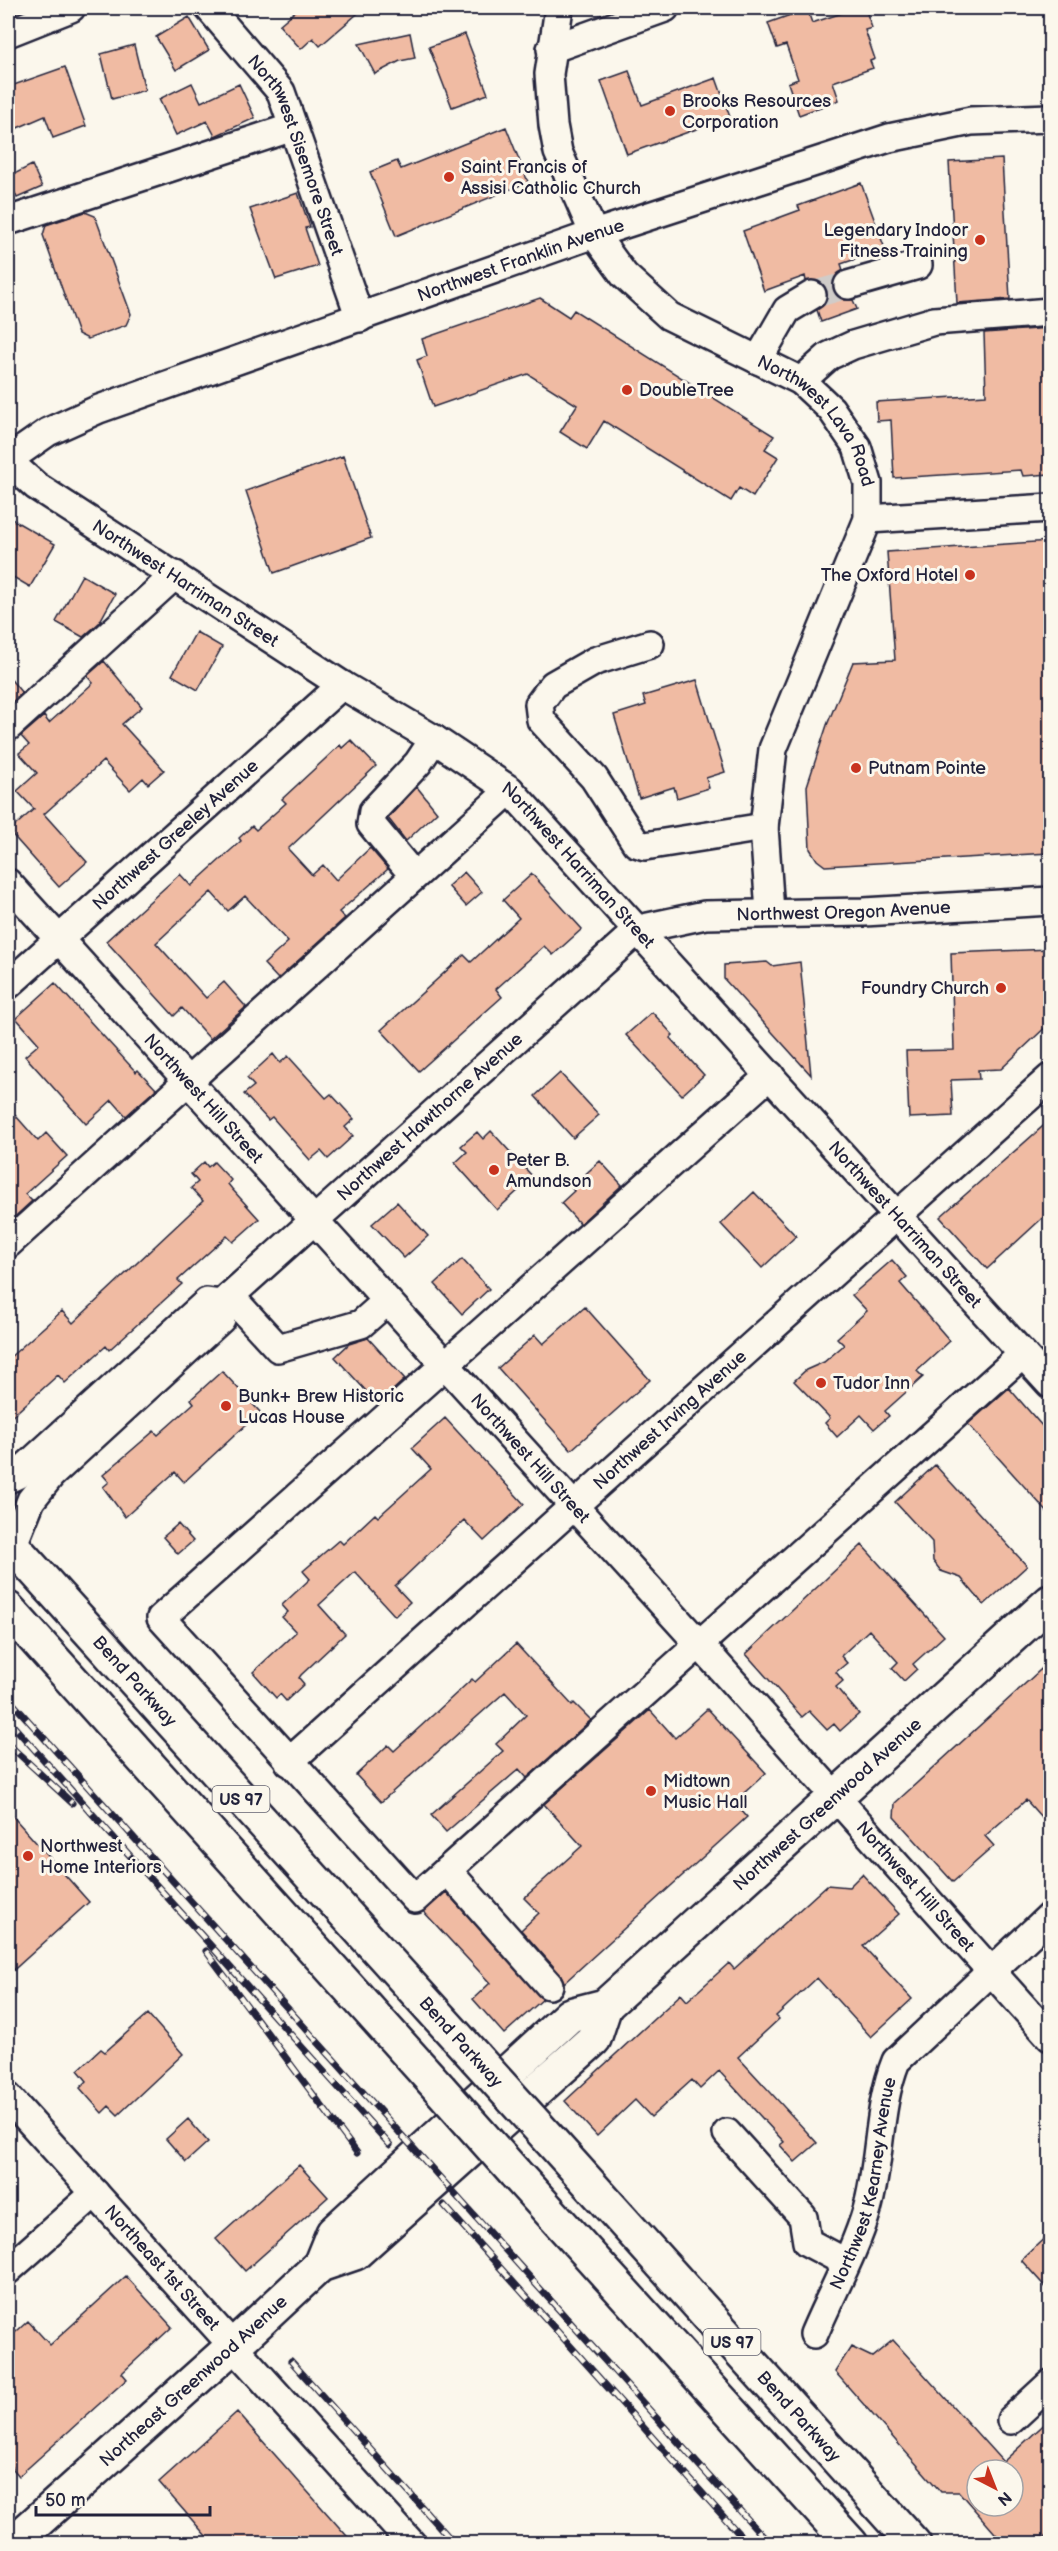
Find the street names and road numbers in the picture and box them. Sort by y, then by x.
street label: Northwest Sisemore Street [243,51,347,259]
street label: Northwest Franklin Avenue [415,215,627,307]
street label: Northwest Lava Road [754,351,878,489]
street label: Northwest Harriman Street [88,516,283,652]
street label: Northwest Greeley Avenue [89,755,263,915]
street label: Northwest Harriman Street [498,777,659,953]
street label: Northwest Oregon Avenue [736,897,952,925]
street label: Northwest Hawthorne Avenue [333,1028,527,1206]
street label: Northwest Hill Street [139,1030,268,1168]
street label: Northwest Harriman Street [824,1137,986,1313]
street label: Northwest Irving Avenue [589,1346,751,1494]
street label: Northwest Hill Street [466,1390,594,1528]
street label: Bend Parkway [88,1632,181,1732]
street label: Northwest Greenwood Avenue [729,1714,926,1895]
road number: US 97 [212,1786,270,1812]
street label: Northwest Hill Street [852,1817,979,1956]
street label: Bend Parkway [414,1993,507,2093]
street label: Northwest Kearney Avenue [826,2074,901,2293]
street label: Northeast 1st Street [100,2201,224,2335]
street label: Northeast Greenwood Avenue [96,2291,292,2471]
road number: US 97 [704,2329,760,2355]
street label: Bend Parkway [752,2367,845,2467]

